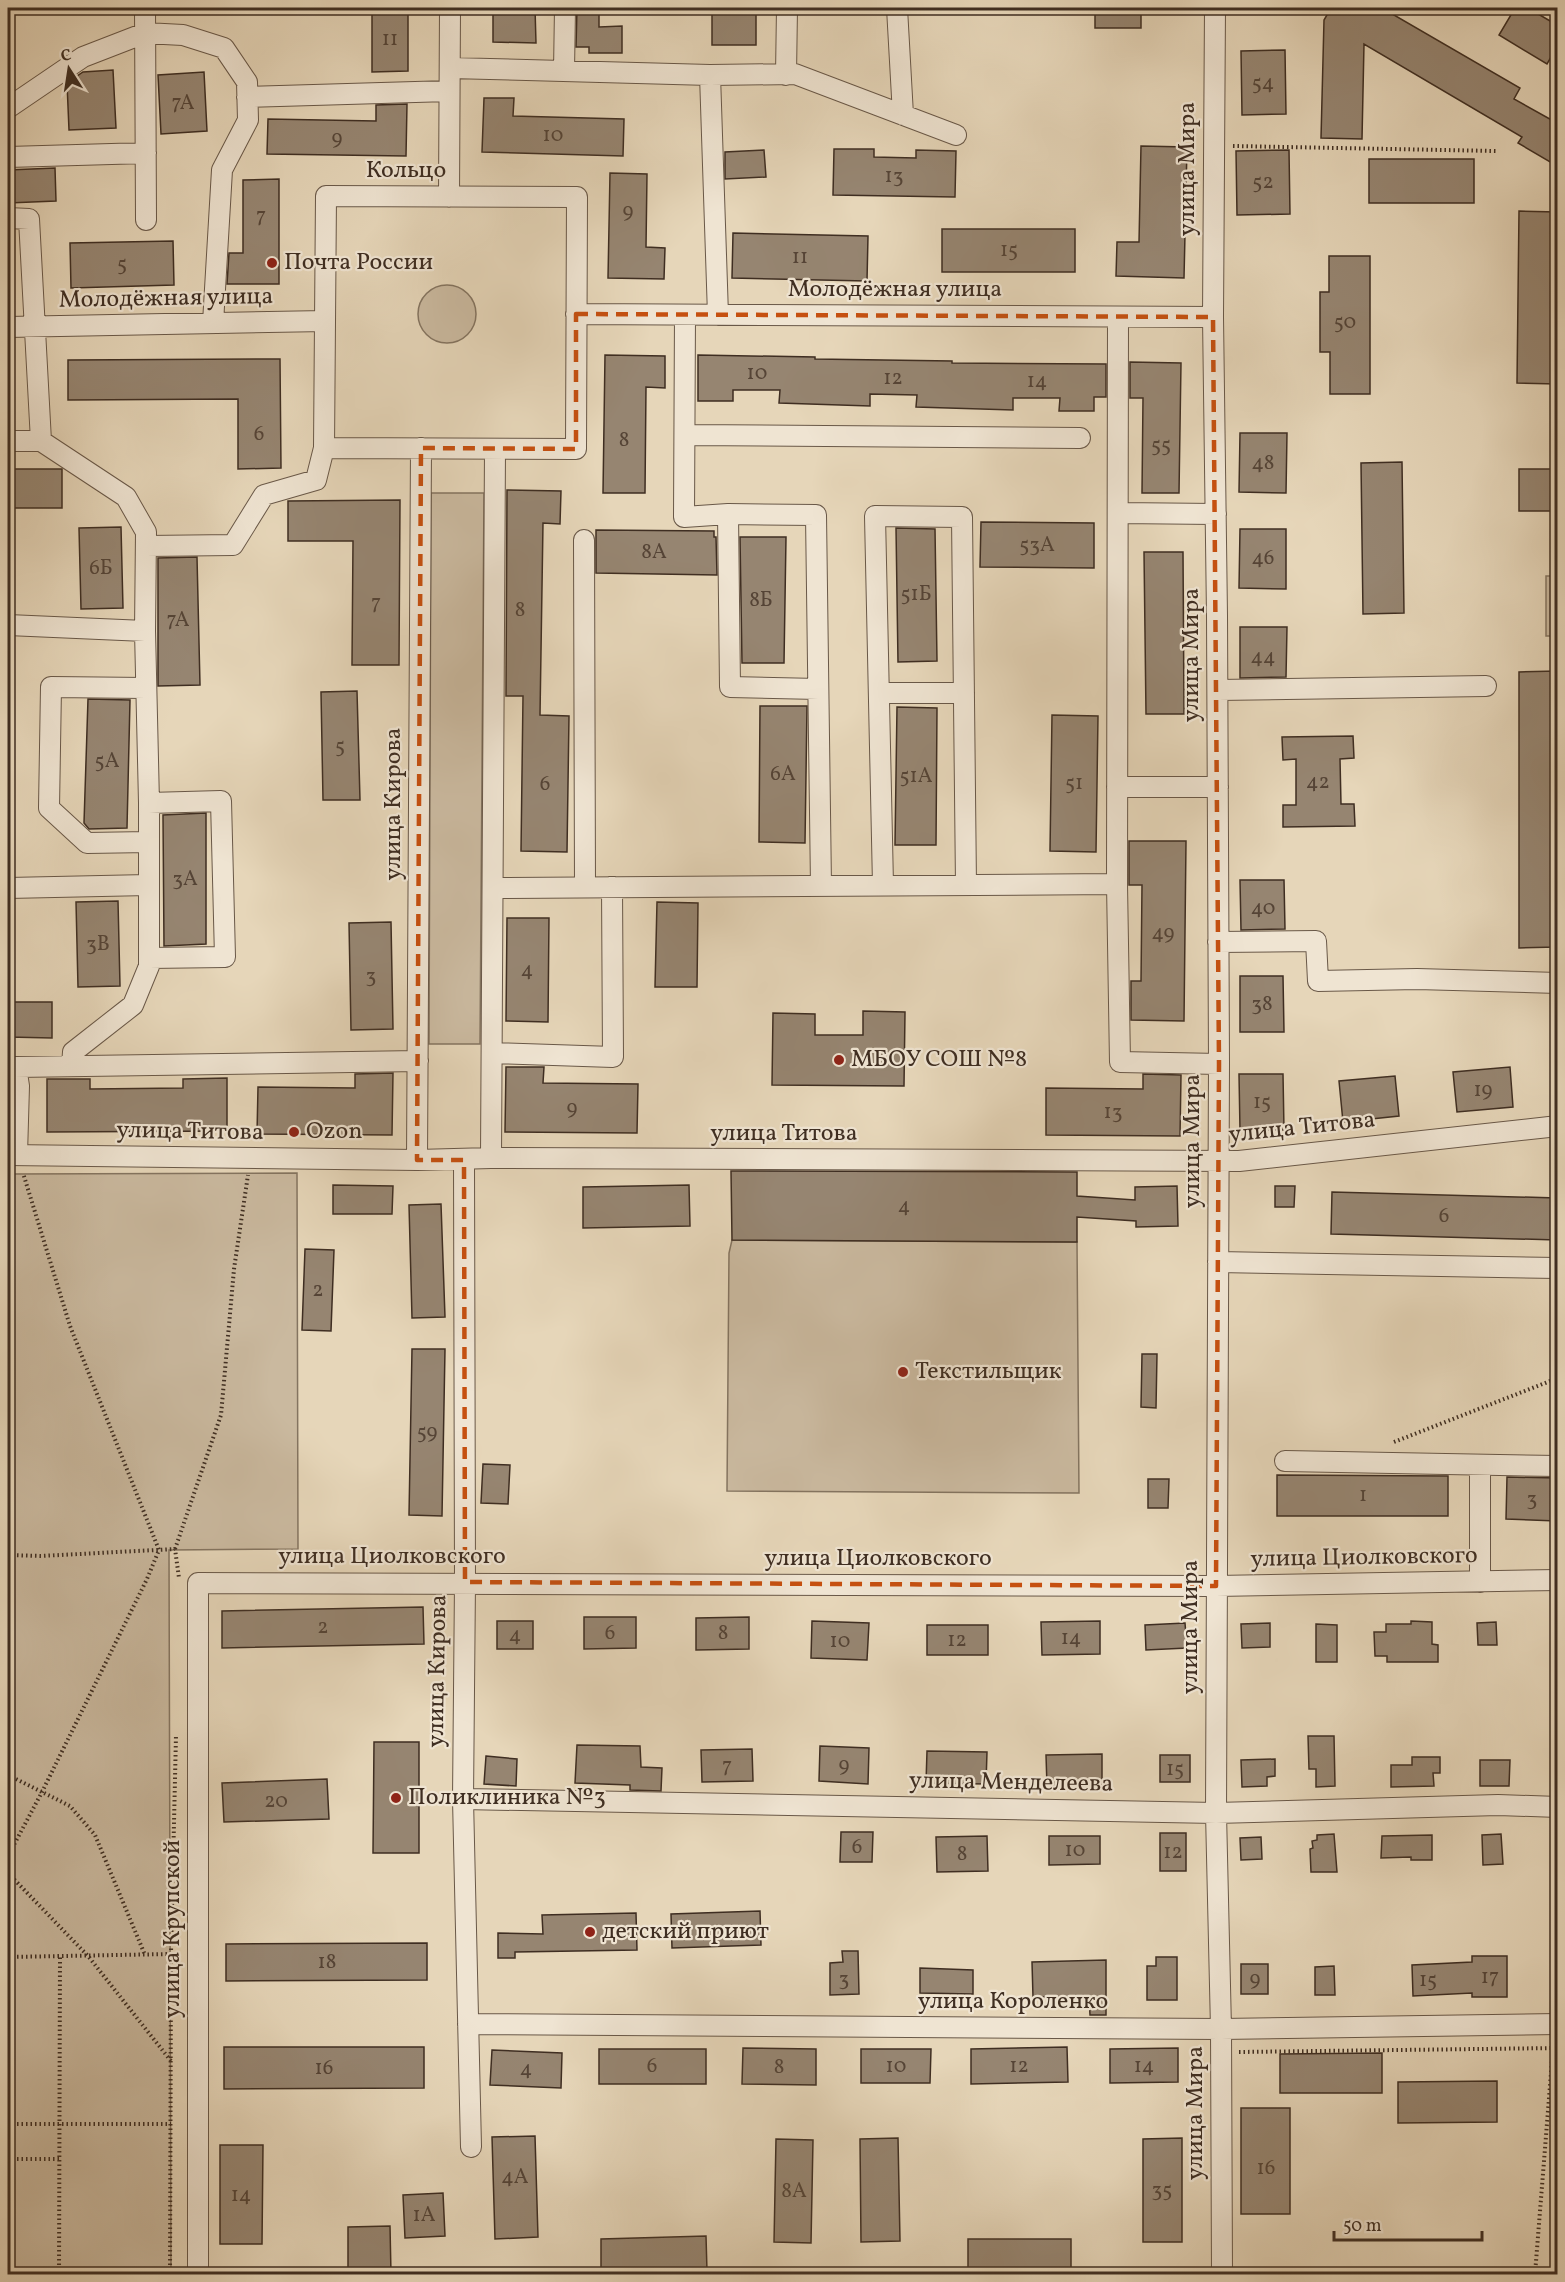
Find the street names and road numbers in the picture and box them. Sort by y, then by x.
street label: улица Мира [1171,102,1205,236]
street label: Кольцо [366,154,446,188]
street label: Молодёжная улица [788,273,1002,307]
street label: Молодёжная улица [58,280,274,318]
street label: улица Мира [1175,588,1209,722]
street label: улица Кирова [377,727,411,881]
street label: улица Мира [1176,1074,1210,1208]
street label: улица Титова [1227,1103,1377,1153]
street label: улица Титова [116,1114,264,1150]
street label: улица Титова [710,1117,858,1151]
street label: улица Циолковского [1250,1539,1478,1577]
street label: улица Циолковского [278,1540,506,1574]
street label: улица Циолковского [764,1542,992,1576]
street label: улица Мира [1174,1560,1208,1694]
street label: улица Кирова [420,1594,456,1748]
street label: улица Менделеева [909,1764,1113,1802]
street label: улица Крупской [156,1840,190,2018]
street label: улица Короленко [918,1985,1108,2019]
street label: улица Мира [1179,2046,1213,2180]

